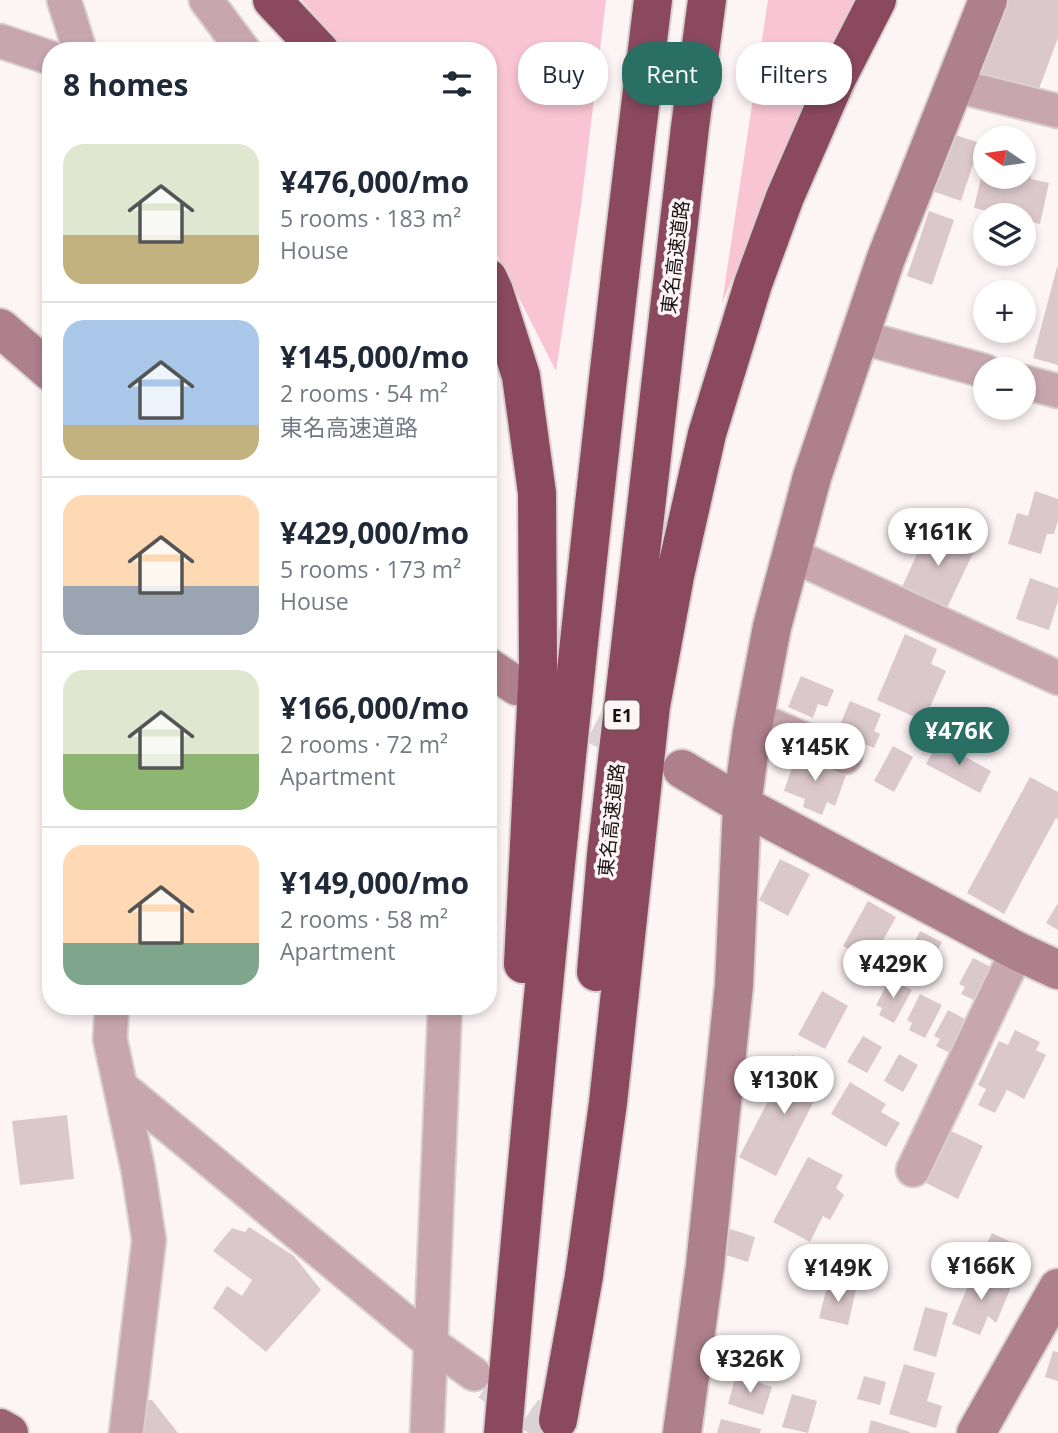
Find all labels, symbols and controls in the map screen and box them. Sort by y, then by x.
chip: Buy [518,42,608,105]
chip: Rent [622,42,722,105]
chip: Filters [736,42,852,105]
text: 8 homes [63,64,188,105]
icon: filters [438,65,476,103]
north arrow [973,126,1036,189]
map controls [973,126,1036,420]
text: ¥476,000/mo [280,161,469,202]
icon: home [119,172,203,256]
street label: 東名高速道路 [655,199,695,315]
text: 5 rooms · 183 m² [280,202,461,234]
button: layers [973,203,1036,266]
text: House [280,234,349,266]
button: + [973,280,1036,343]
text: ¥145,000/mo [280,336,469,377]
icon: home [119,348,203,432]
button: − [973,357,1036,420]
text: 2 rooms · 54 m² [280,377,448,409]
text: 東名高速道路 [280,411,418,443]
pin: ¥161K [889,508,987,568]
text: ¥429,000/mo [280,512,469,553]
text: ¥161K [904,515,972,547]
icon: home [119,523,203,607]
text: 5 rooms · 173 m² [280,553,461,585]
text: House [280,585,349,617]
text: ¥166,000/mo [280,687,469,728]
icon: home [119,698,203,782]
road number: E1 [604,700,640,730]
pin: ¥476K [910,708,1008,767]
text: ¥476K [925,714,993,746]
pin: ¥145K [766,724,864,783]
text: 2 rooms · 72 m² [280,728,448,760]
text: ¥145K [781,730,849,762]
text: Apartment [280,760,396,792]
street label: 東名高速道路 [592,762,630,878]
text: ¥149,000/mo [280,862,469,903]
icon: home [119,873,203,957]
text: 2 rooms · 58 m² [280,903,448,935]
text: Apartment [280,935,396,967]
pin: ¥429K [844,940,942,1000]
text: ¥429K [859,947,927,979]
pin: ¥130K [735,1056,833,1116]
text: ¥130K [750,1063,818,1095]
pin: ¥166K [932,1242,1030,1302]
pin: ¥149K [789,1244,887,1304]
text: ¥166K [947,1249,1015,1281]
text: ¥149K [804,1251,872,1283]
pin: ¥326K [701,1336,799,1395]
text: ¥326K [716,1342,784,1374]

